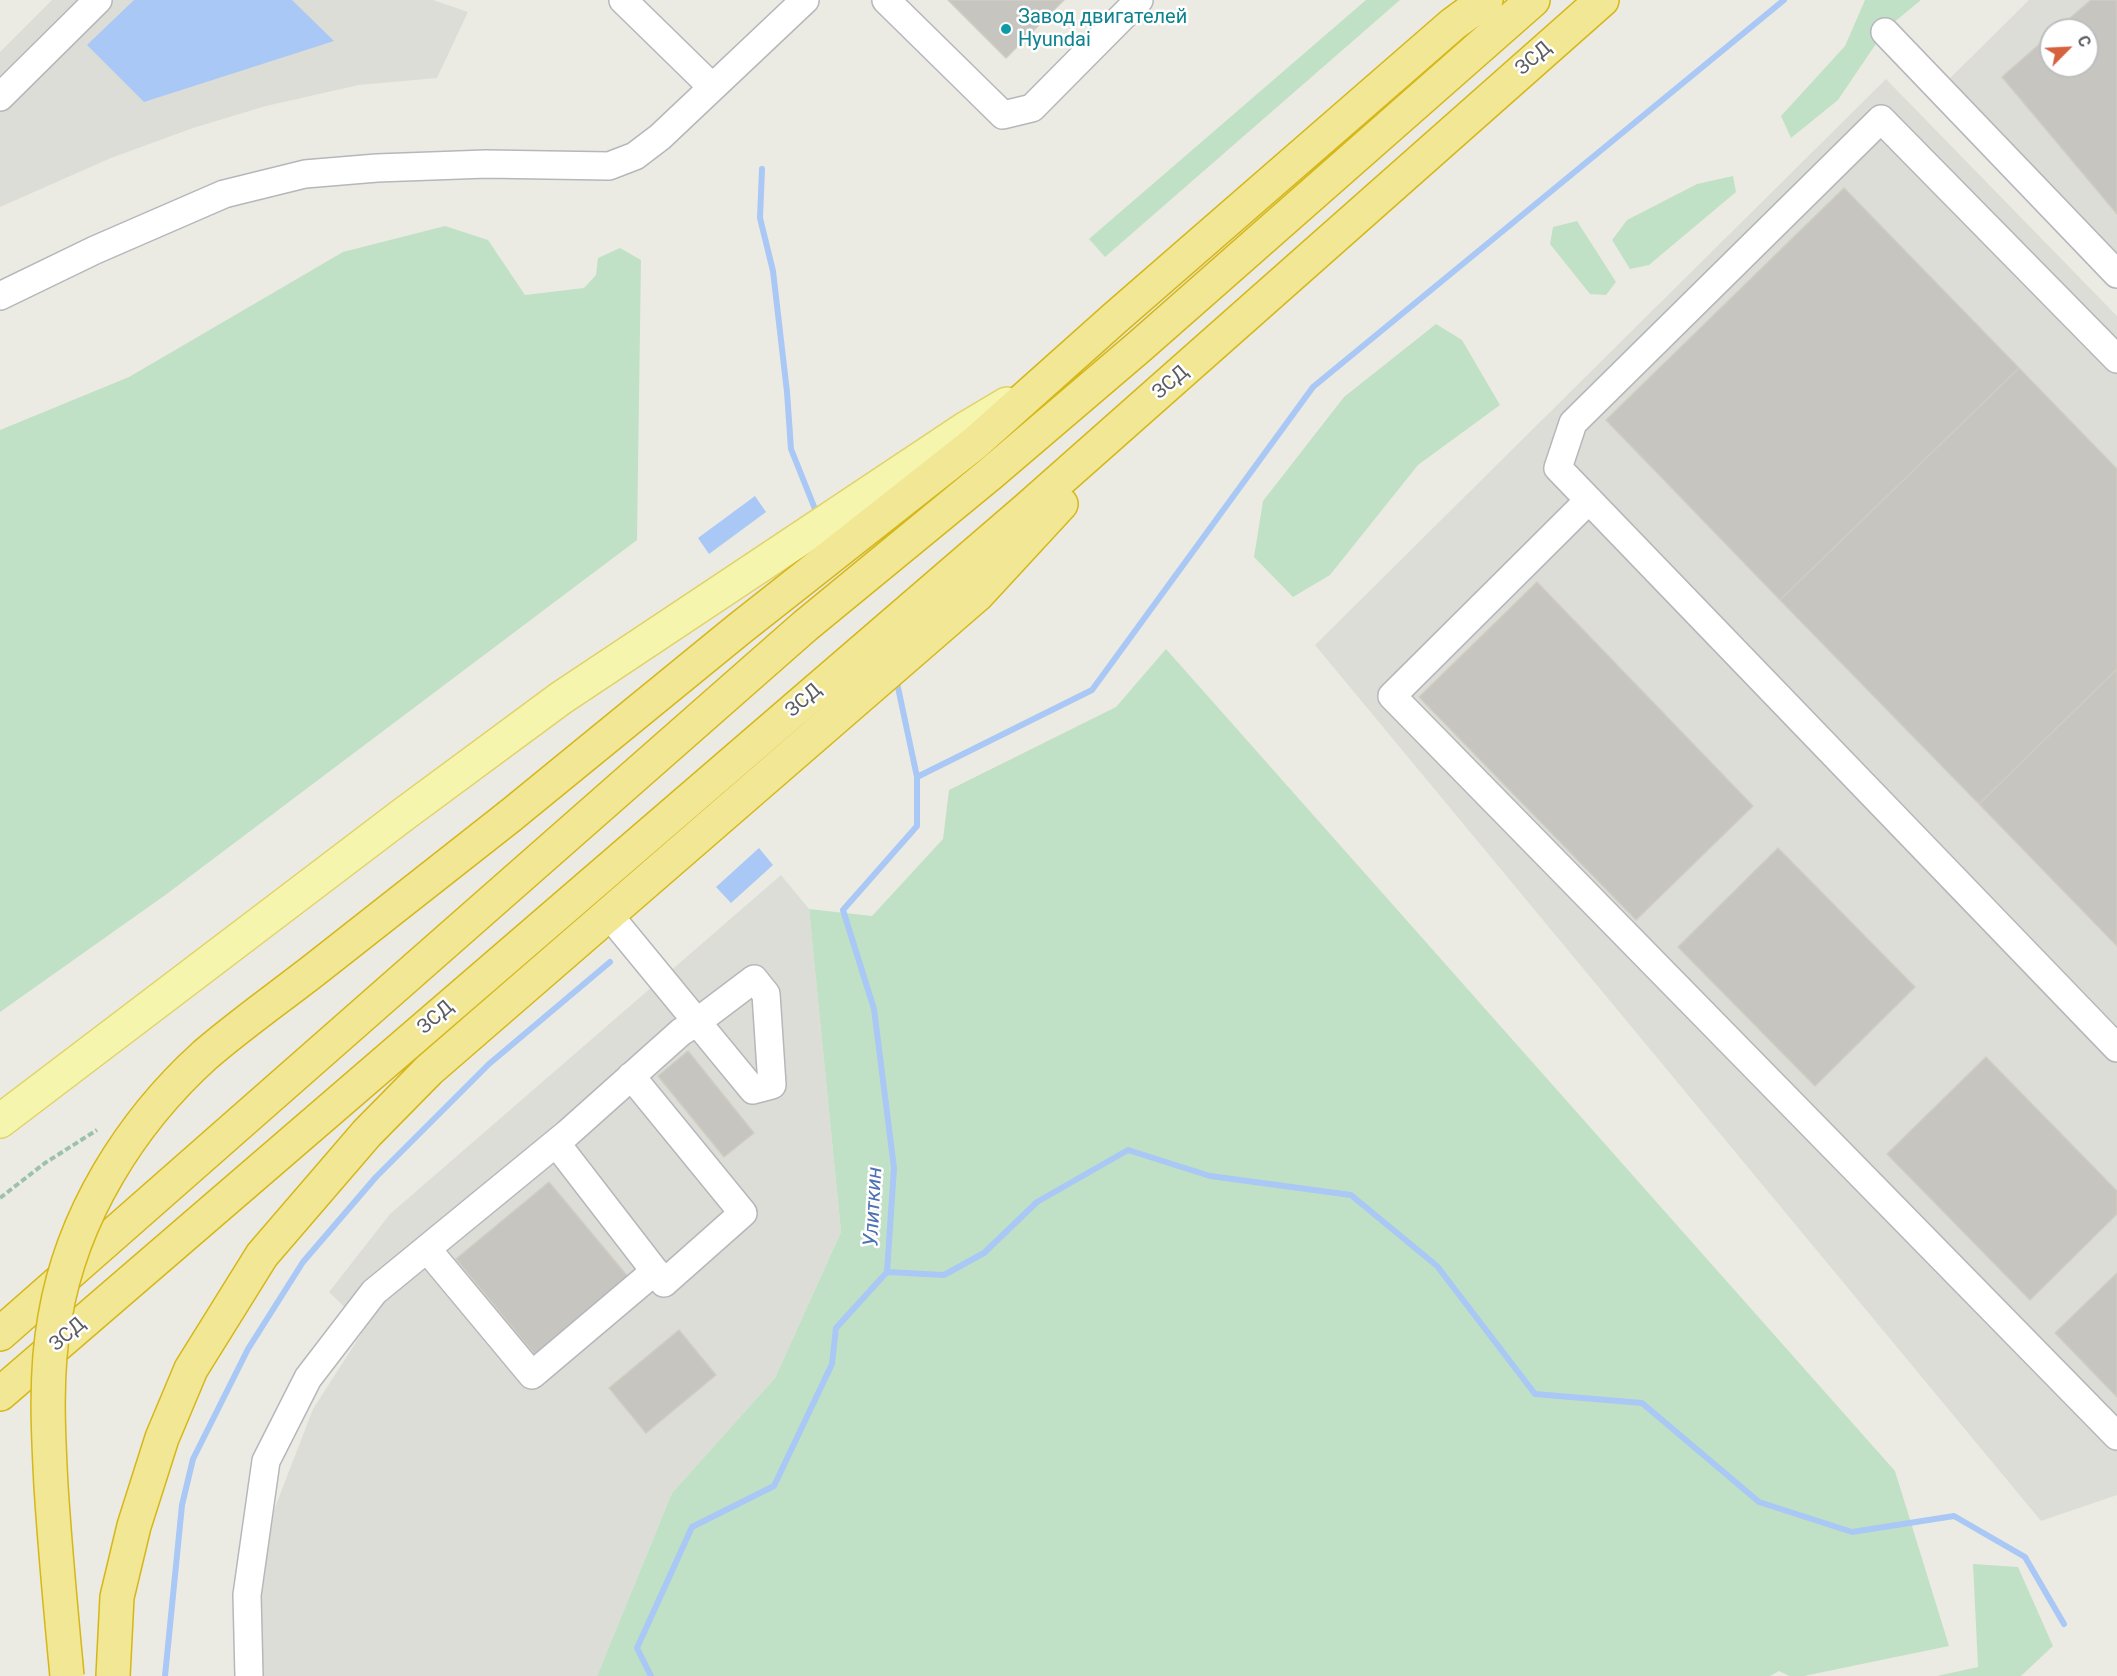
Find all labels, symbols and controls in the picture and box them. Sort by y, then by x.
place label: Завод двигателей Hyundai [1018,6,1187,53]
north arrow [2039,18,2099,78]
marker: Завод двигателей Hyundai [999,22,1013,36]
text: С [2073,33,2095,50]
street label: ЗСД [1511,37,1557,81]
street label: ЗСД [1148,361,1194,405]
street label: ЗСД [781,679,827,723]
street label: ЗСД [413,996,459,1040]
water label: Улиткин [859,1166,889,1248]
street label: ЗСД [45,1313,91,1357]

